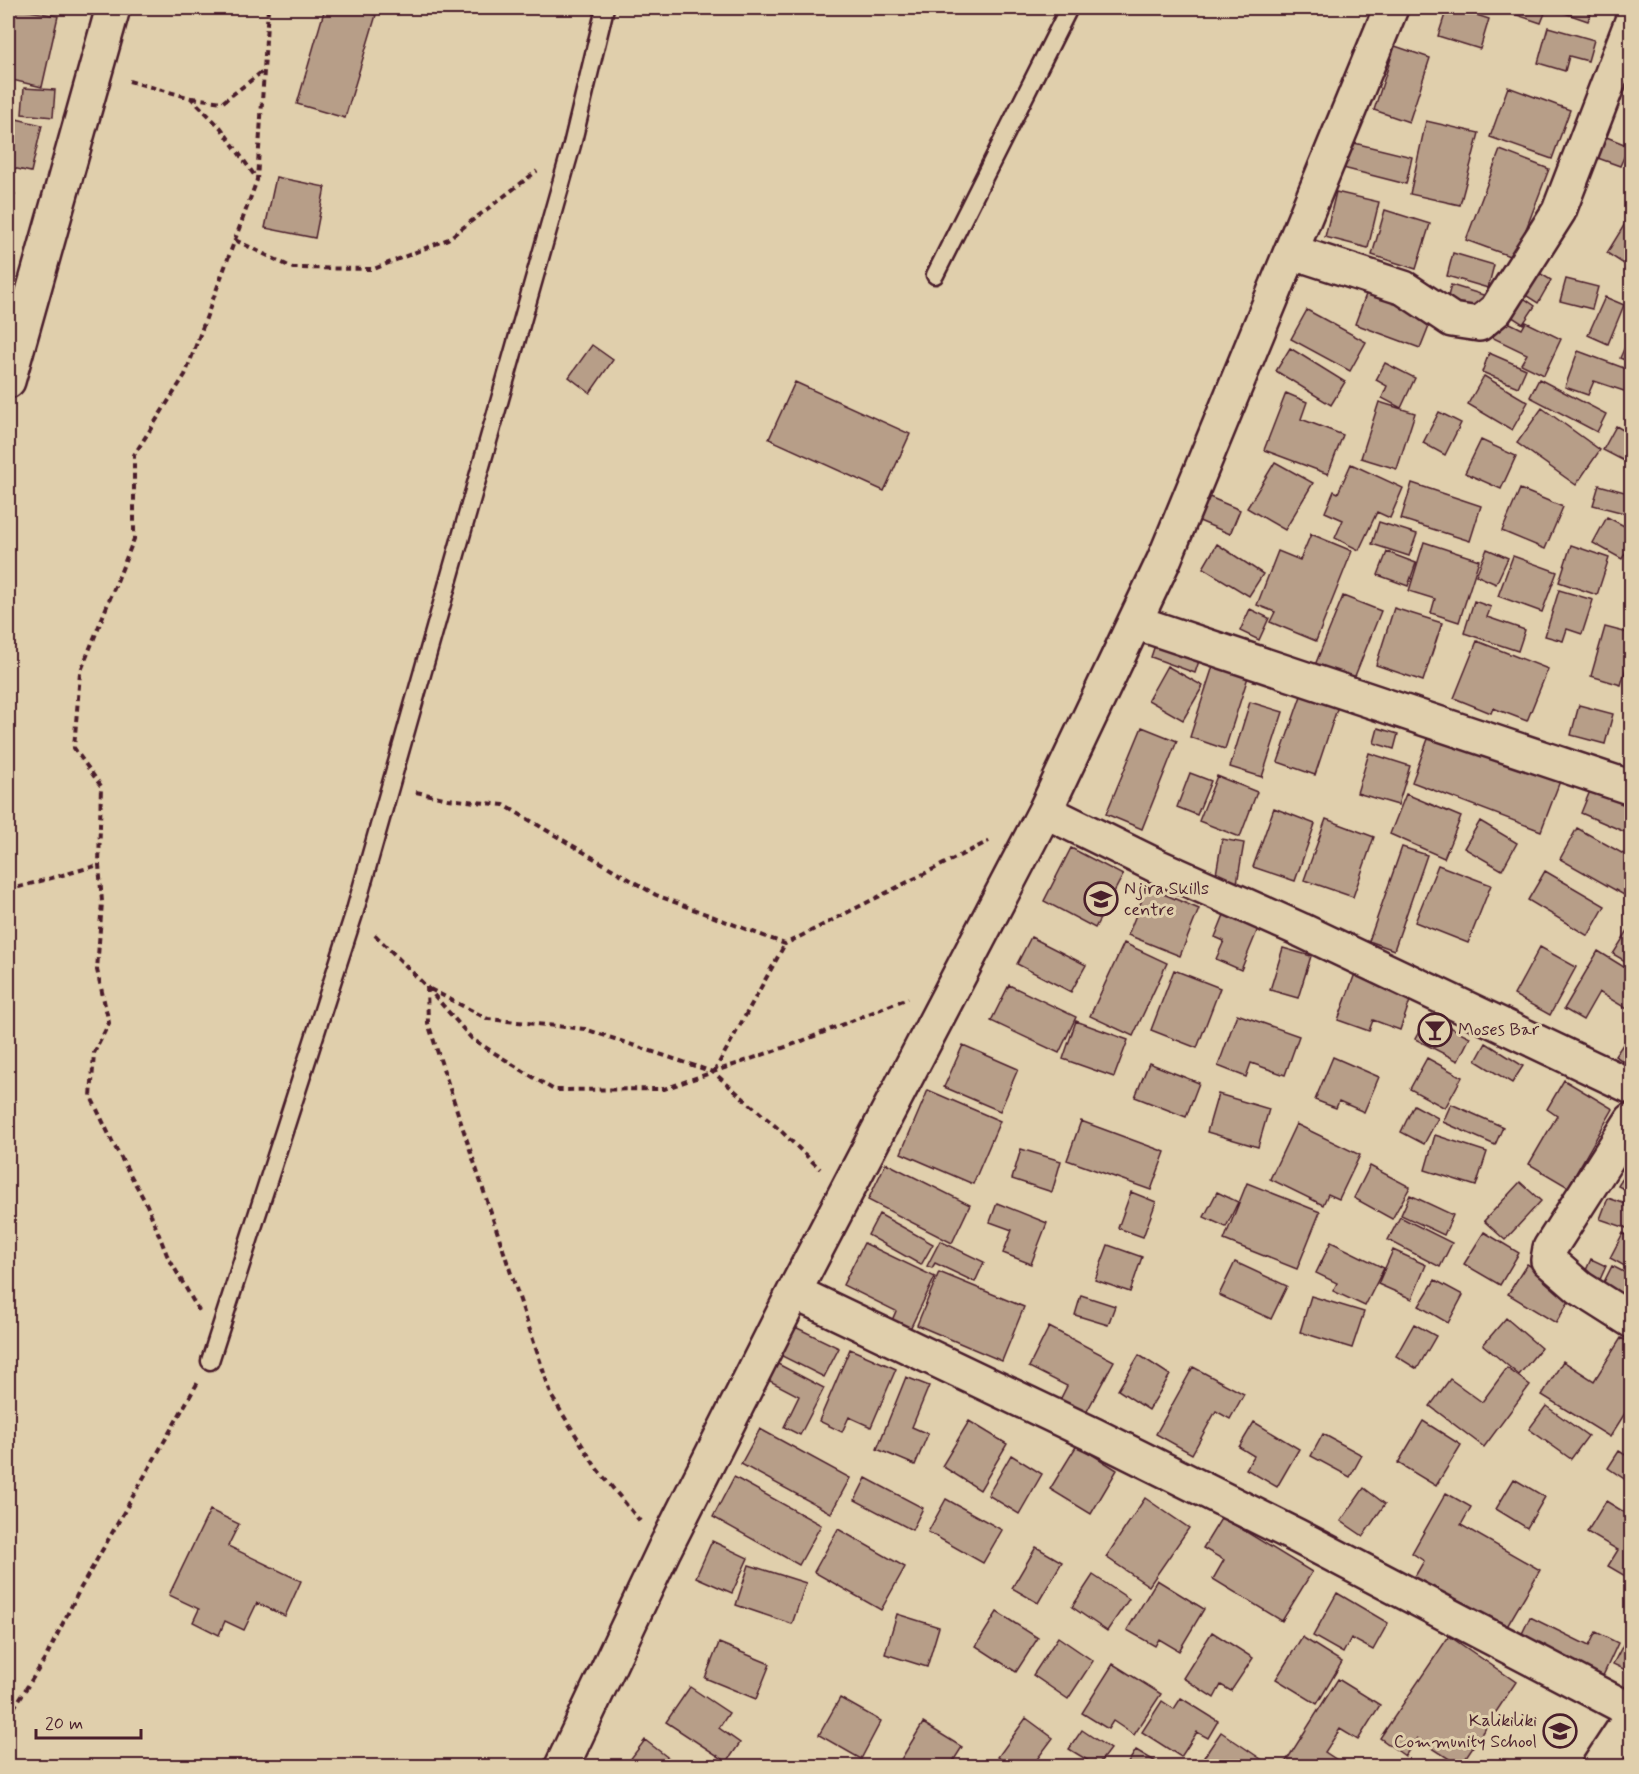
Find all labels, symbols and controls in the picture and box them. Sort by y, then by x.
place label: Njira Skills centre [1124,877,1209,922]
school or university icon: Njira Skills centre [1083,881,1119,917]
bar icon: Moses Bar [1417,1012,1453,1048]
place label: Moses Bar [1458,1018,1540,1042]
scale bar [36,1702,141,1740]
place label: Kalikiliki Community School [1394,1709,1537,1754]
text: 20 m [45,1712,83,1736]
school or university icon: Kalikiliki Community School [1542,1713,1578,1749]

